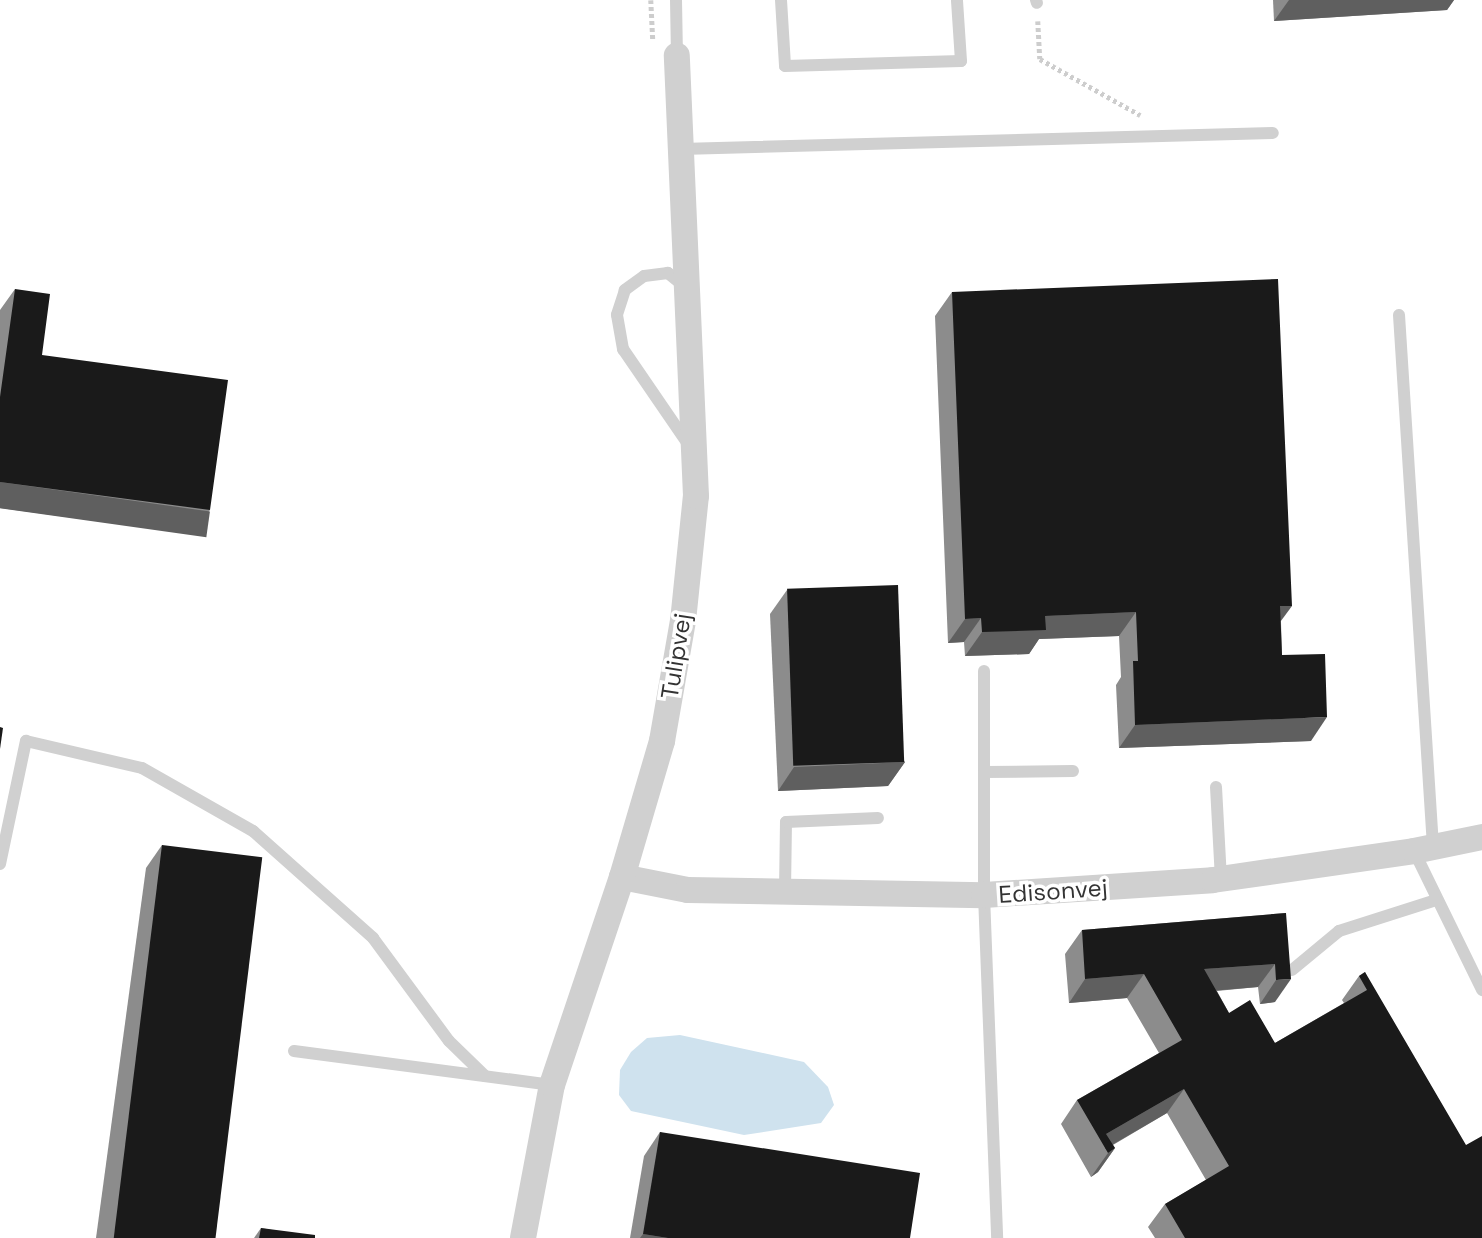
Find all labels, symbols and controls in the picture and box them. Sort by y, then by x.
street label: Tulipvej [655,611,697,701]
street label: Edisonvej [998,873,1108,909]

